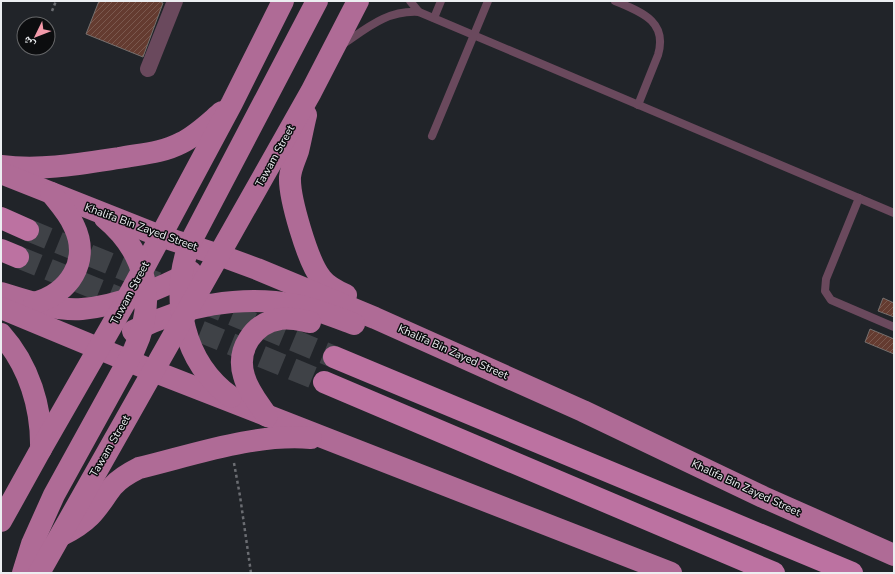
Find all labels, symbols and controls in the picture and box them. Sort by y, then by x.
north arrow [16,16,56,56]
text: ش [19,33,39,52]
street label: Tawam Street [252,122,298,190]
street label: Khalifa Bin Zayed Street [83,200,200,254]
street label: Tuwam Street [107,259,153,327]
street label: Khalifa Bin Zayed Street [396,321,510,383]
street label: Tawam Street [86,412,134,480]
street label: Khalifa Bin Zayed Street [689,456,803,520]

